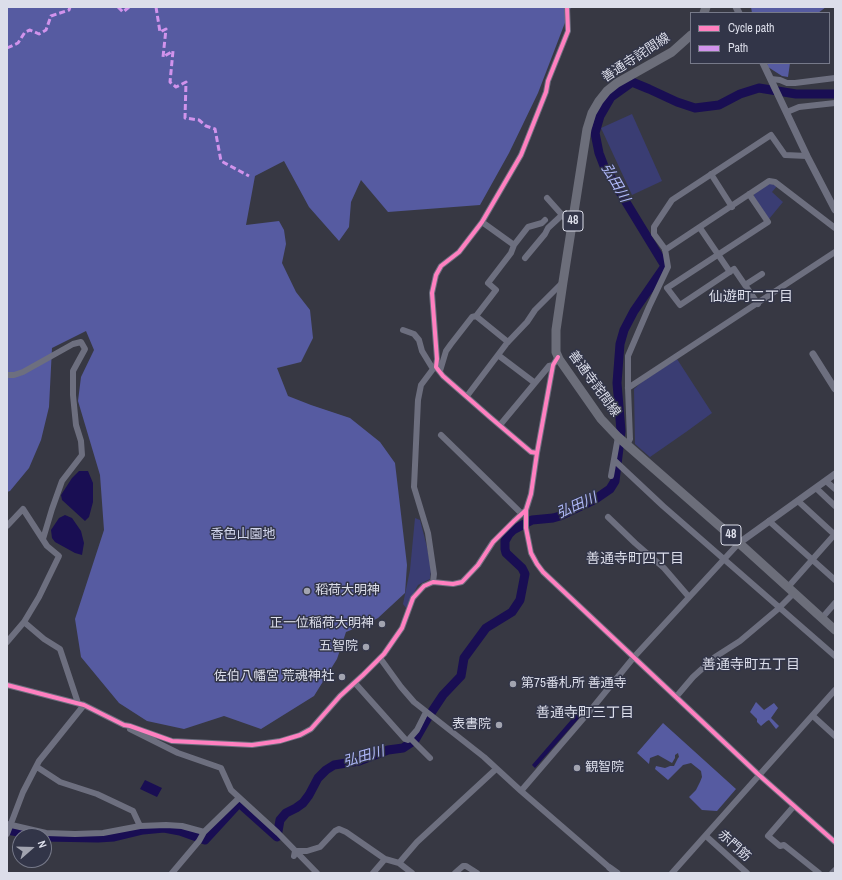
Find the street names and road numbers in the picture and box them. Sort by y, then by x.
street label: 善通寺詫間線 [599,30,673,86]
road number: 48 [563,211,583,231]
street label: 善通寺詫間線 [565,348,623,420]
road number: 48 [721,525,741,545]
street label: 赤門筋 [714,827,754,865]

